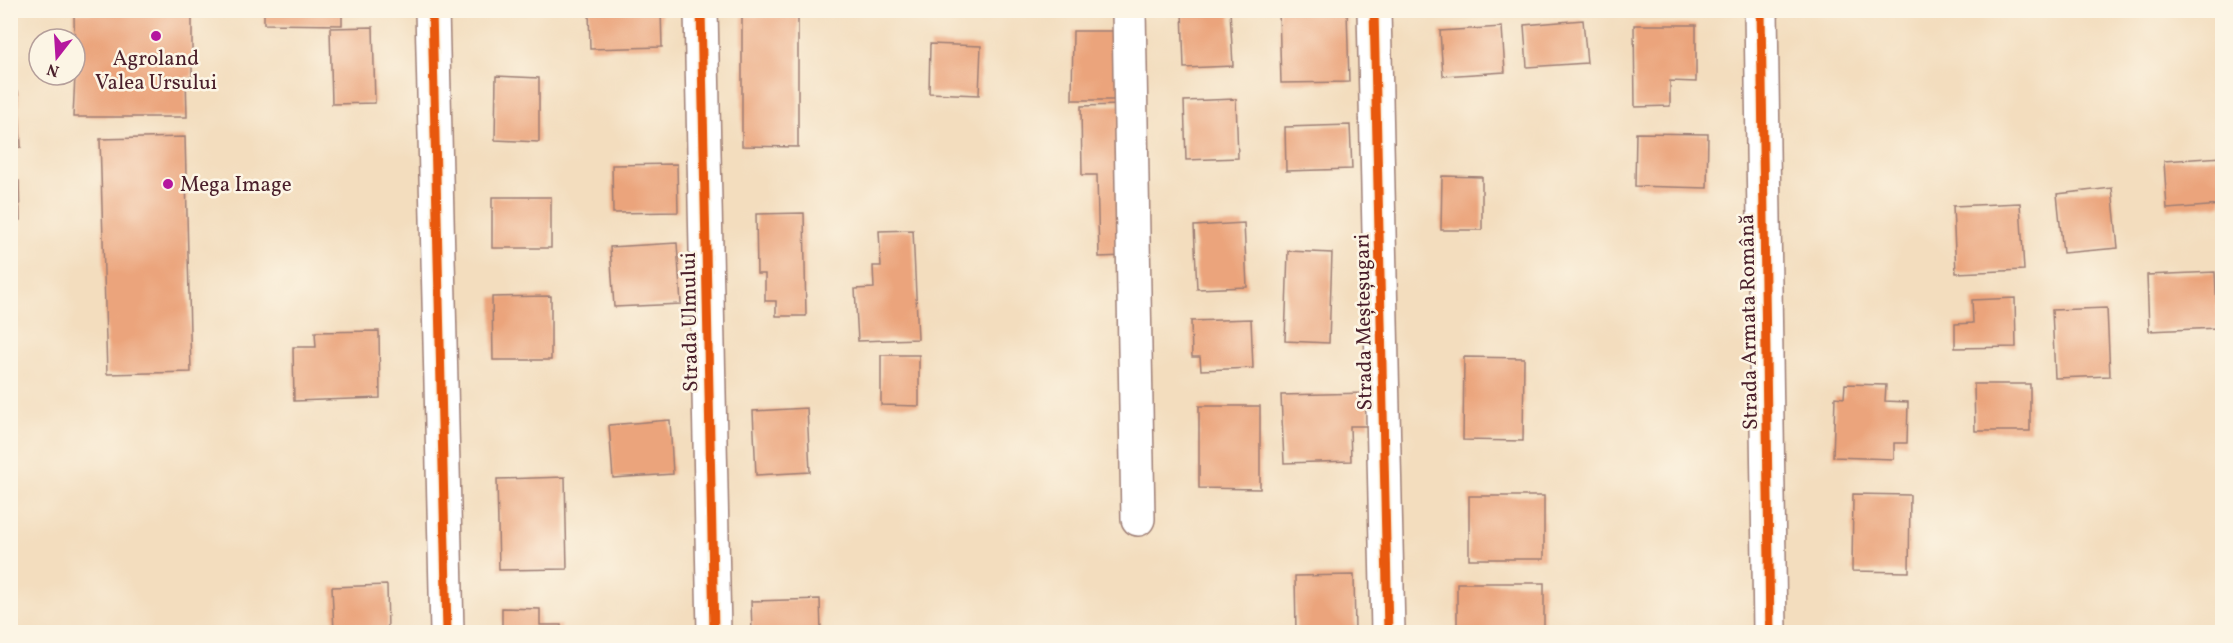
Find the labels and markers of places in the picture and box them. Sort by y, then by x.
marker: Agroland Valea Ursului [149,29,163,43]
place label: Agroland Valea Ursului [95,45,217,98]
place label: Mega Image [180,171,292,200]
marker: Mega Image [161,177,175,191]

